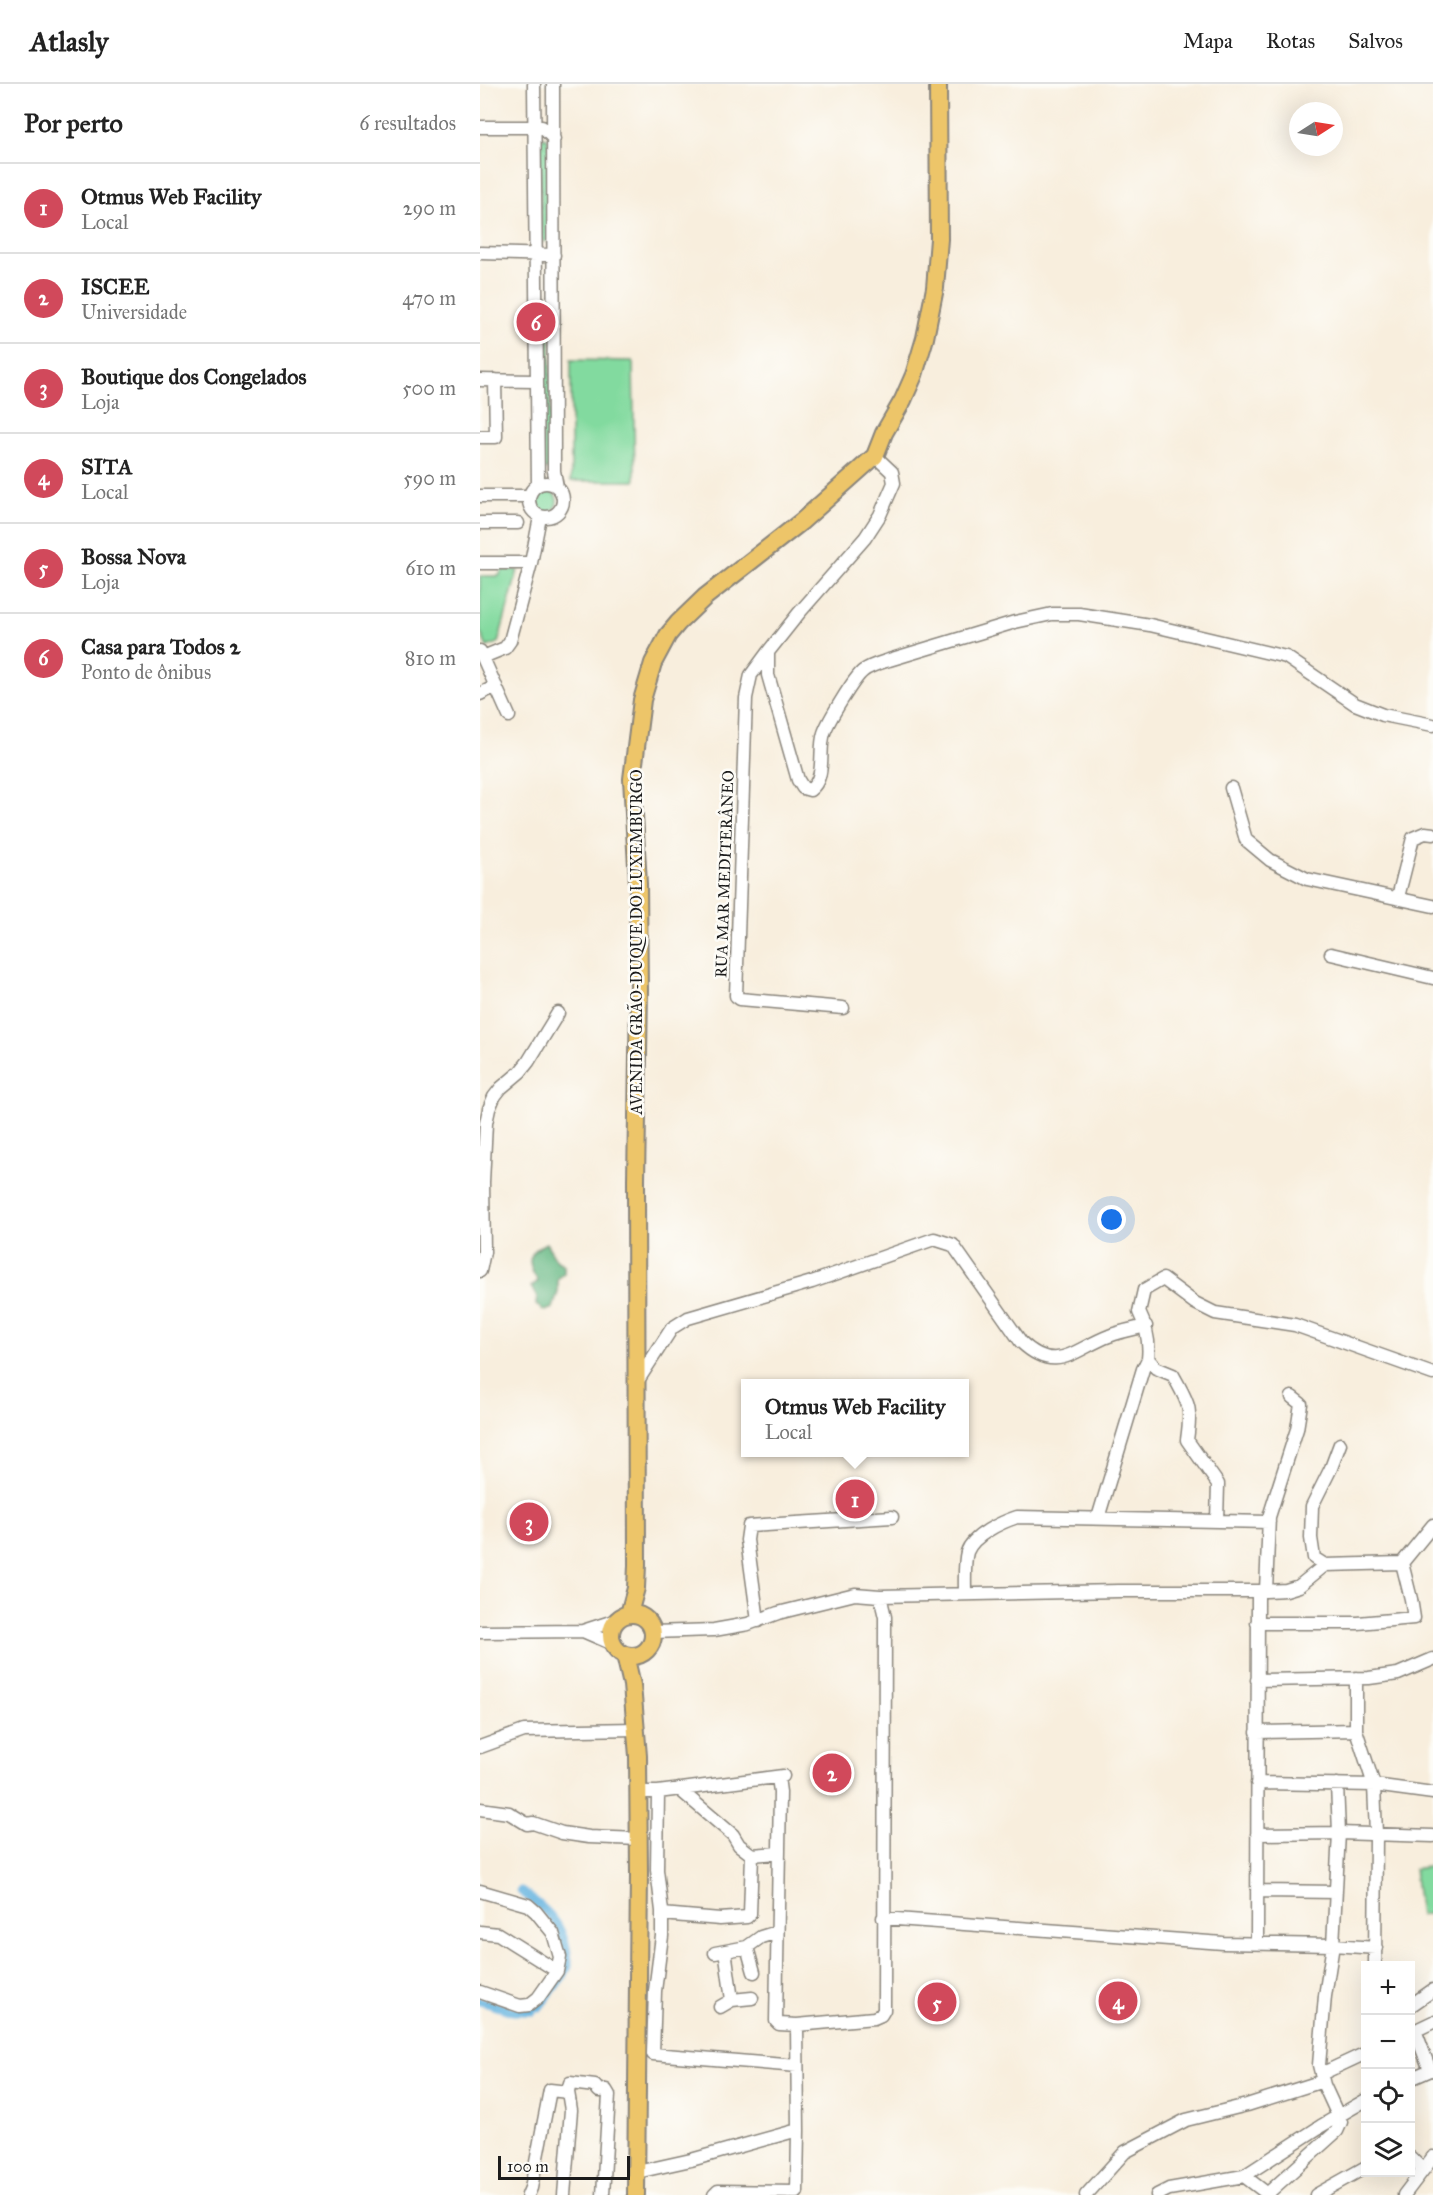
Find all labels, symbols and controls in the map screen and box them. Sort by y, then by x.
text: Atlasly [30,24,108,59]
text: Mapa [1183,28,1233,54]
text: Rotas [1266,28,1315,54]
text: Salvos [1348,28,1403,54]
north arrow [1289,102,1343,156]
text: Por perto [24,107,123,139]
text: 6 resultados [359,111,456,135]
text: Otmus Web Facility [81,183,261,210]
text: 1 [40,196,47,220]
text: 290 m [403,196,456,220]
text: Local [81,210,128,234]
text: ISCEE [81,273,150,300]
text: 2 [39,286,48,310]
text: 470 m [402,286,456,310]
text: Universidade [81,300,187,324]
pin: 6 [516,300,556,344]
text: Boutique dos Congelados [81,363,307,390]
text: 3 [40,376,48,400]
text: 500 m [402,376,456,400]
text: Loja [81,390,119,414]
text: SITA [81,453,133,480]
text: 4 [38,466,49,490]
text: 590 m [403,466,456,490]
text: Local [81,480,128,504]
text: Bossa Nova [81,543,186,570]
text: 5 [39,556,48,580]
text: 610 m [405,556,456,580]
text: Loja [81,570,119,594]
text: Casa para Todos 2 [81,633,240,660]
text: 6 [38,646,49,670]
text: 810 m [405,646,456,670]
text: Ponto de ônibus [81,660,211,684]
street label: AVENIDA GRÃO-DUQUE DO LUXEMBURGO [626,769,646,1116]
street label: RUA MAR MEDITERÂNEO [710,770,738,978]
your location [1097,1205,1126,1234]
popup [741,1379,969,1457]
text: Otmus Web Facility [765,1393,945,1420]
text: Local [765,1420,812,1444]
pin: 1 [836,1476,874,1522]
pin: 3 [509,1500,548,1544]
pin: 2 [812,1750,852,1796]
map controls [1361,1961,1415,2177]
button: + [1361,1961,1415,2015]
pin: 4 [1098,1978,1138,2024]
pin: 5 [918,1980,956,2024]
button: − [1361,2015,1415,2069]
button: locate [1361,2069,1415,2123]
button: layers [1361,2123,1415,2177]
scale bar [498,2153,630,2180]
text: 100 m [507,2157,549,2176]

